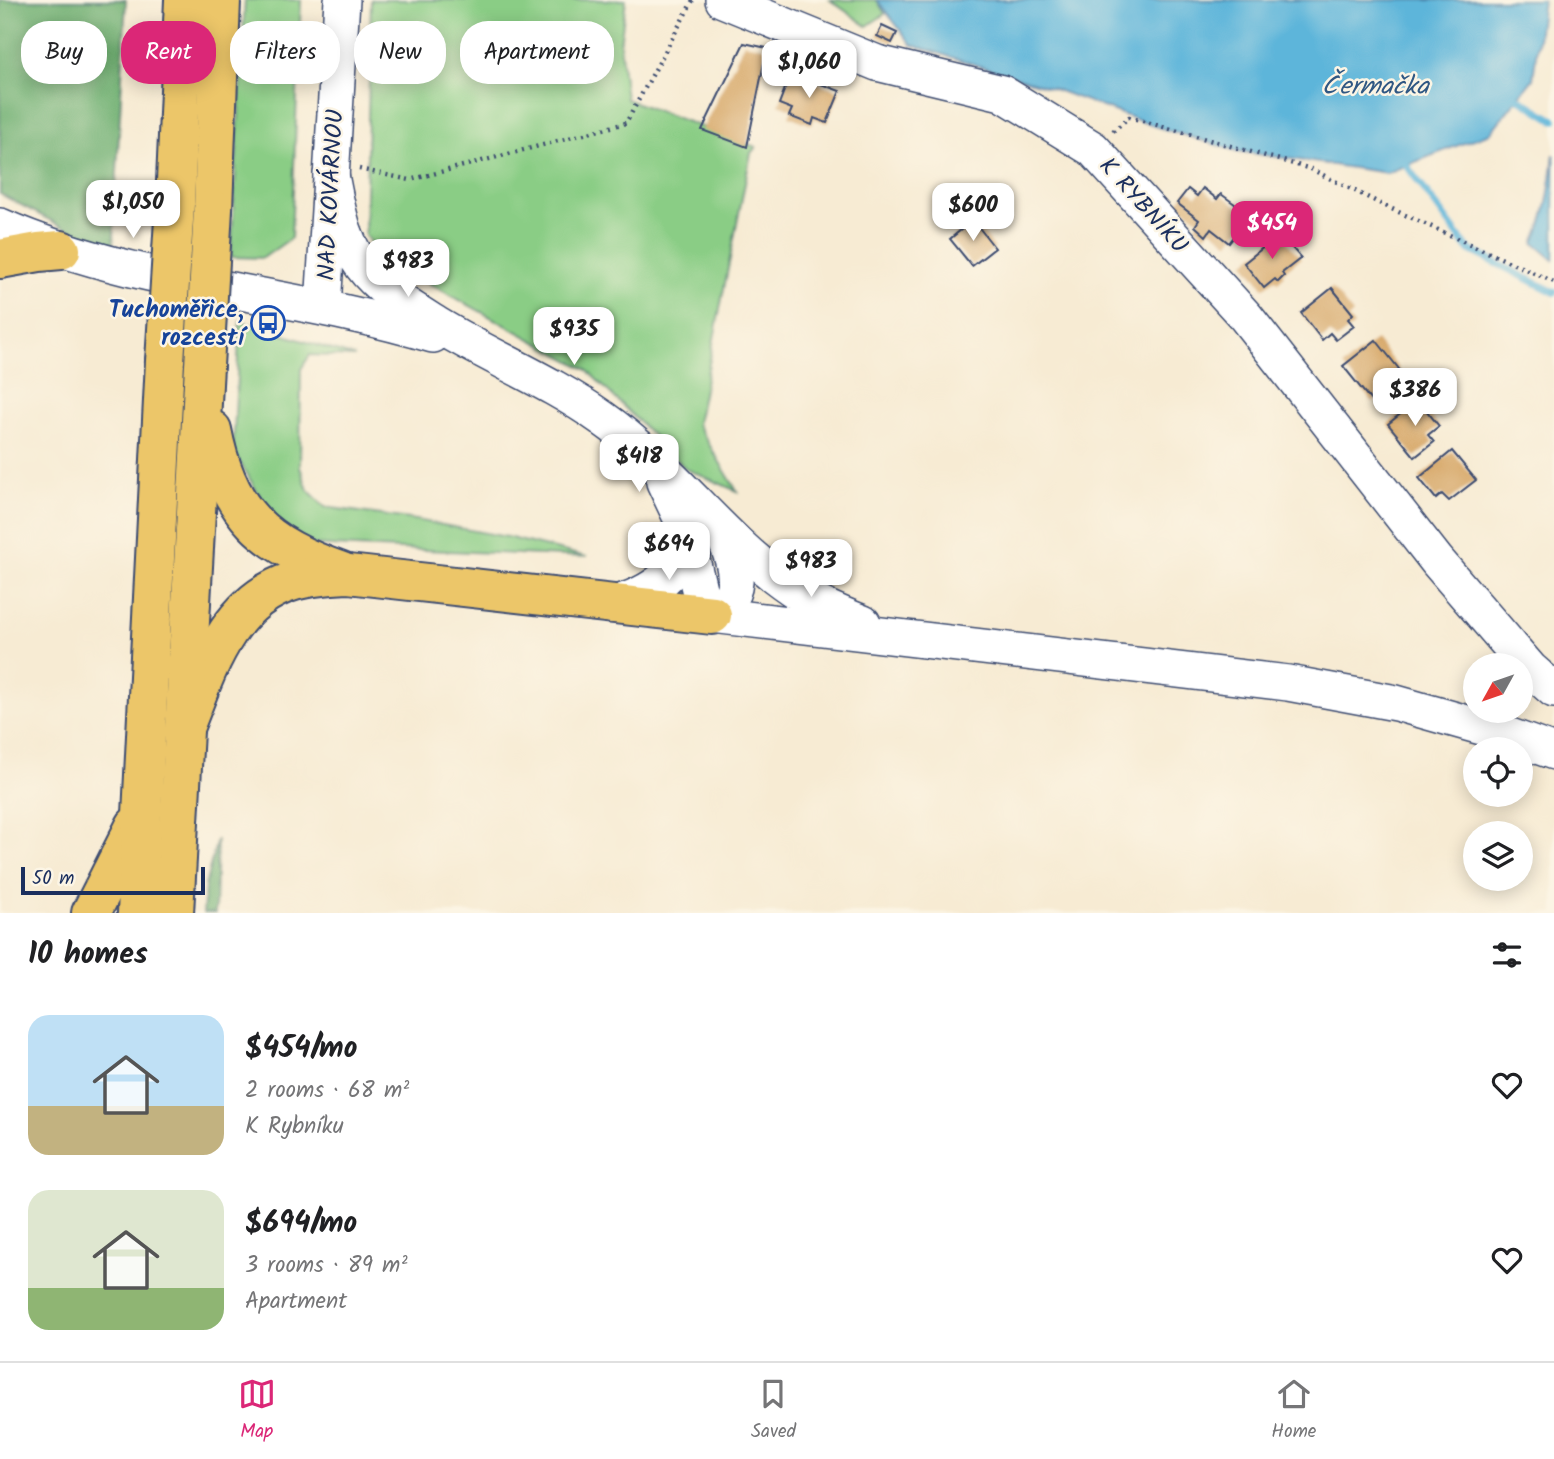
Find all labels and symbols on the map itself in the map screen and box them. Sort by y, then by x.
pin: $1,060 [752,41,866,100]
water label: Čermačka [1321,66,1430,108]
street label: NAD KOVÁRNOU [308,108,355,282]
street label: K RYBNÍKU [1089,149,1197,263]
pin: $1,050 [76,180,190,240]
pin: $600 [932,184,1014,243]
pin: $454 [1231,202,1313,261]
pin: $983 [367,240,449,299]
place label: Tuchoměřice, rozcestí [109,291,248,358]
bus stop icon: Tuchoměřice, rozcestí [249,304,287,342]
pin: $935 [533,308,615,367]
pin: $386 [1374,368,1456,428]
pin: $418 [598,434,680,494]
pin: $694 [628,522,710,582]
pin: $983 [770,540,852,599]
north arrow [1463,653,1533,723]
scale bar [21,864,205,896]

